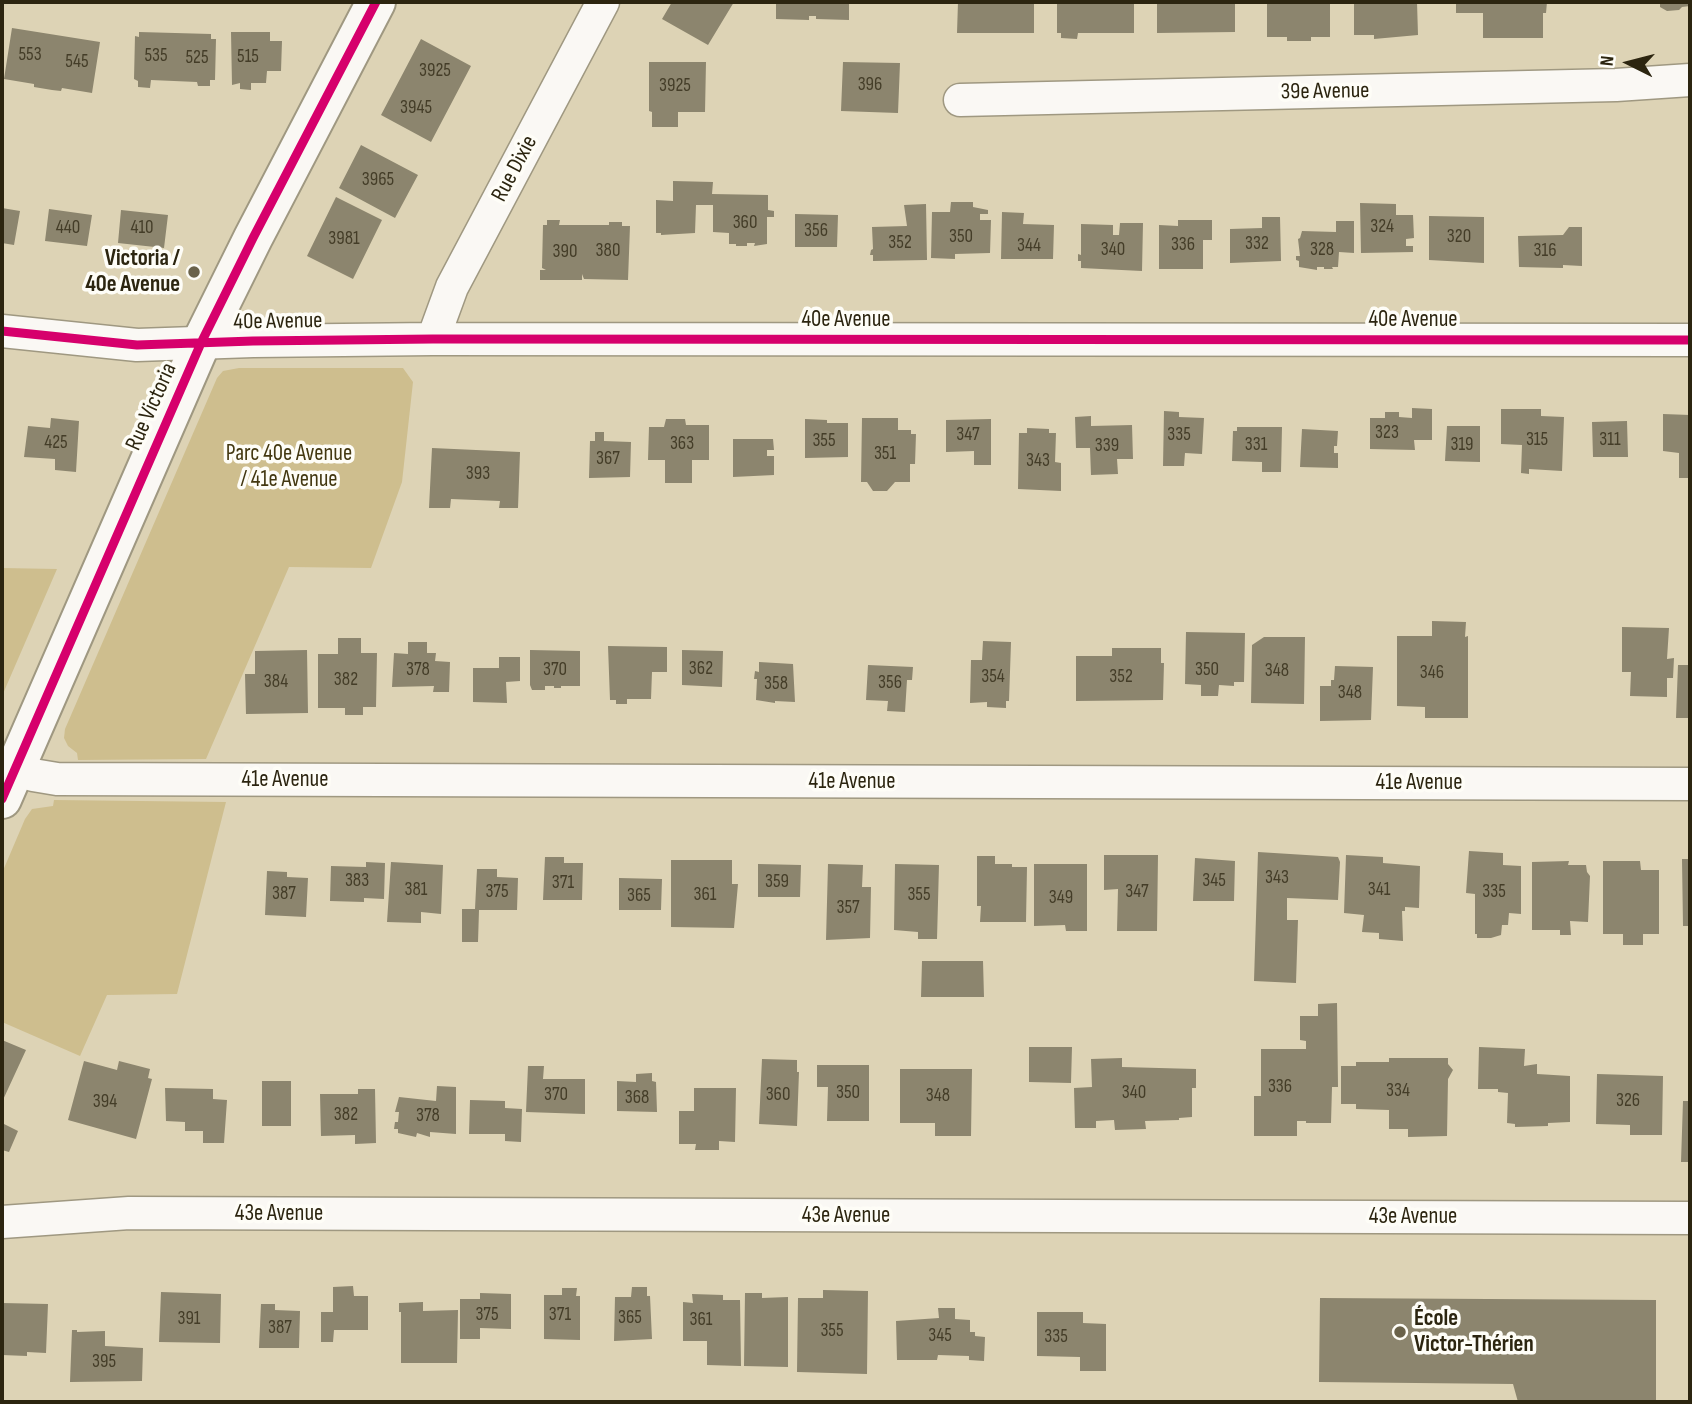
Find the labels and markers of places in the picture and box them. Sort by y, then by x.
place label: Victoria / 40e Avenue [85,245,180,299]
marker: Victoria / 40e Avenue [186,264,202,280]
place label: École Victor-Thérien [1414,1305,1534,1359]
marker: École Victor-Thérien [1392,1324,1408,1340]

